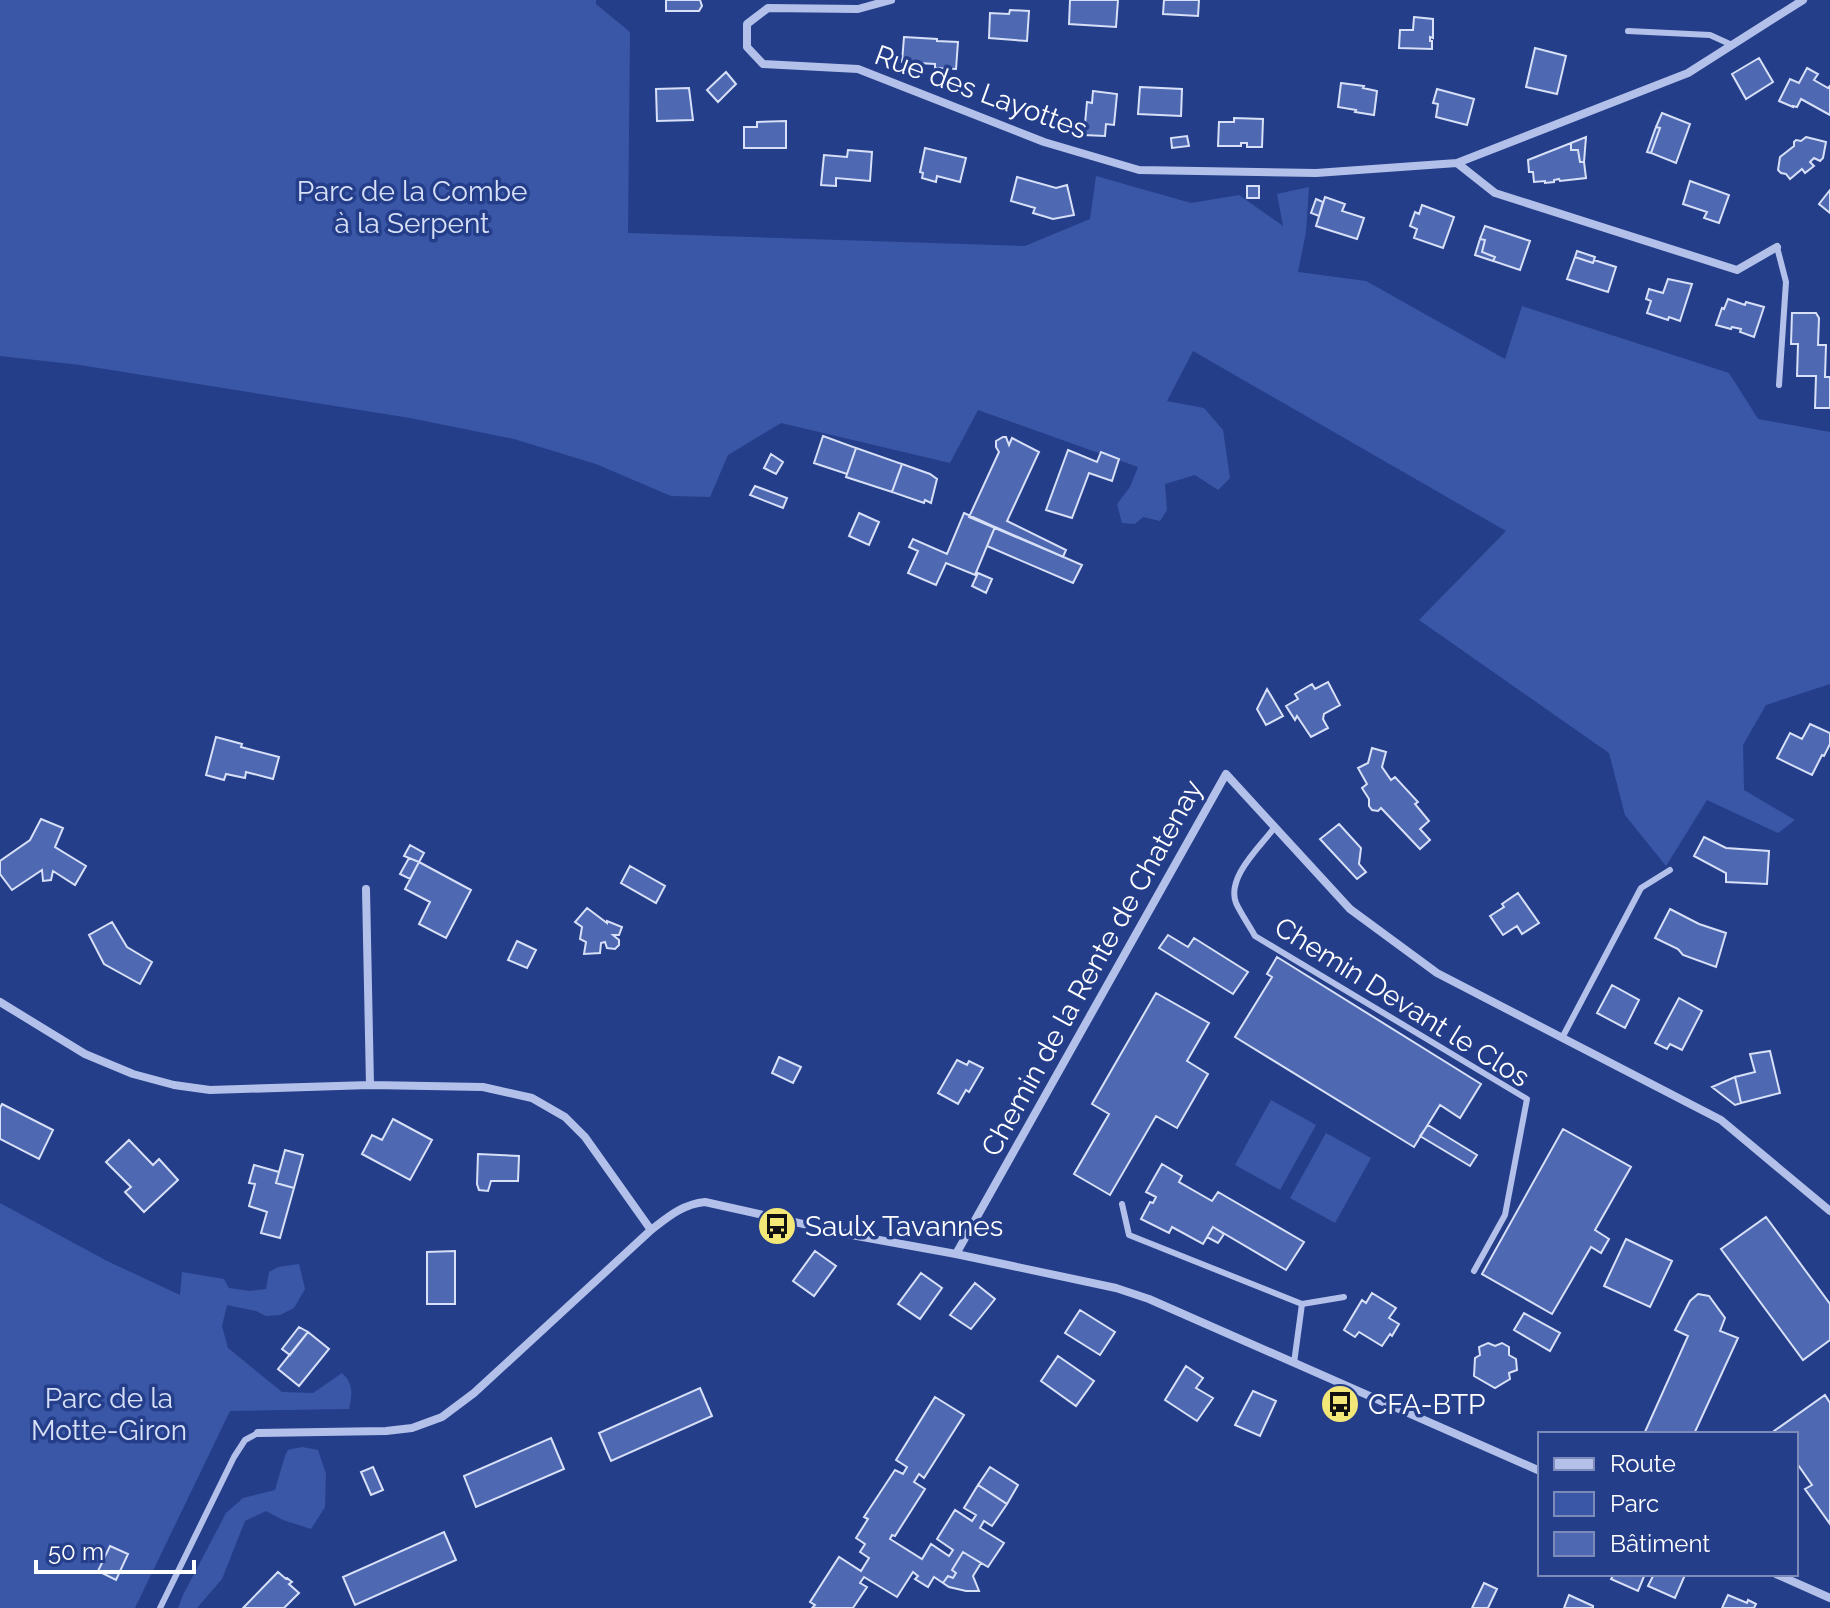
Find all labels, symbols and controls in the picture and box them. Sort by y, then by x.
street label: Rue des Layottes [870,38,1092,146]
park label: Parc de la Combe à la Serpent [297,175,527,240]
street label: Chemin de la Rente de Chatenay [975,774,1209,1162]
street label: Chemin Devant le Clos [1269,910,1535,1094]
bus stop icon: Saulx Tavannes [756,1205,798,1247]
place label: Saulx Tavannes [805,1210,1003,1243]
park label: Parc de la Motte-Giron [31,1382,187,1447]
bus stop icon: CFA-BTP [1319,1383,1361,1425]
place label: CFA-BTP [1368,1388,1485,1421]
legend [1538,1432,1798,1576]
text: Route [1610,1449,1676,1478]
text: Parc [1610,1489,1659,1518]
scale bar [36,1524,194,1574]
text: Bâtiment [1610,1529,1710,1558]
text: 50 m [48,1537,104,1566]

